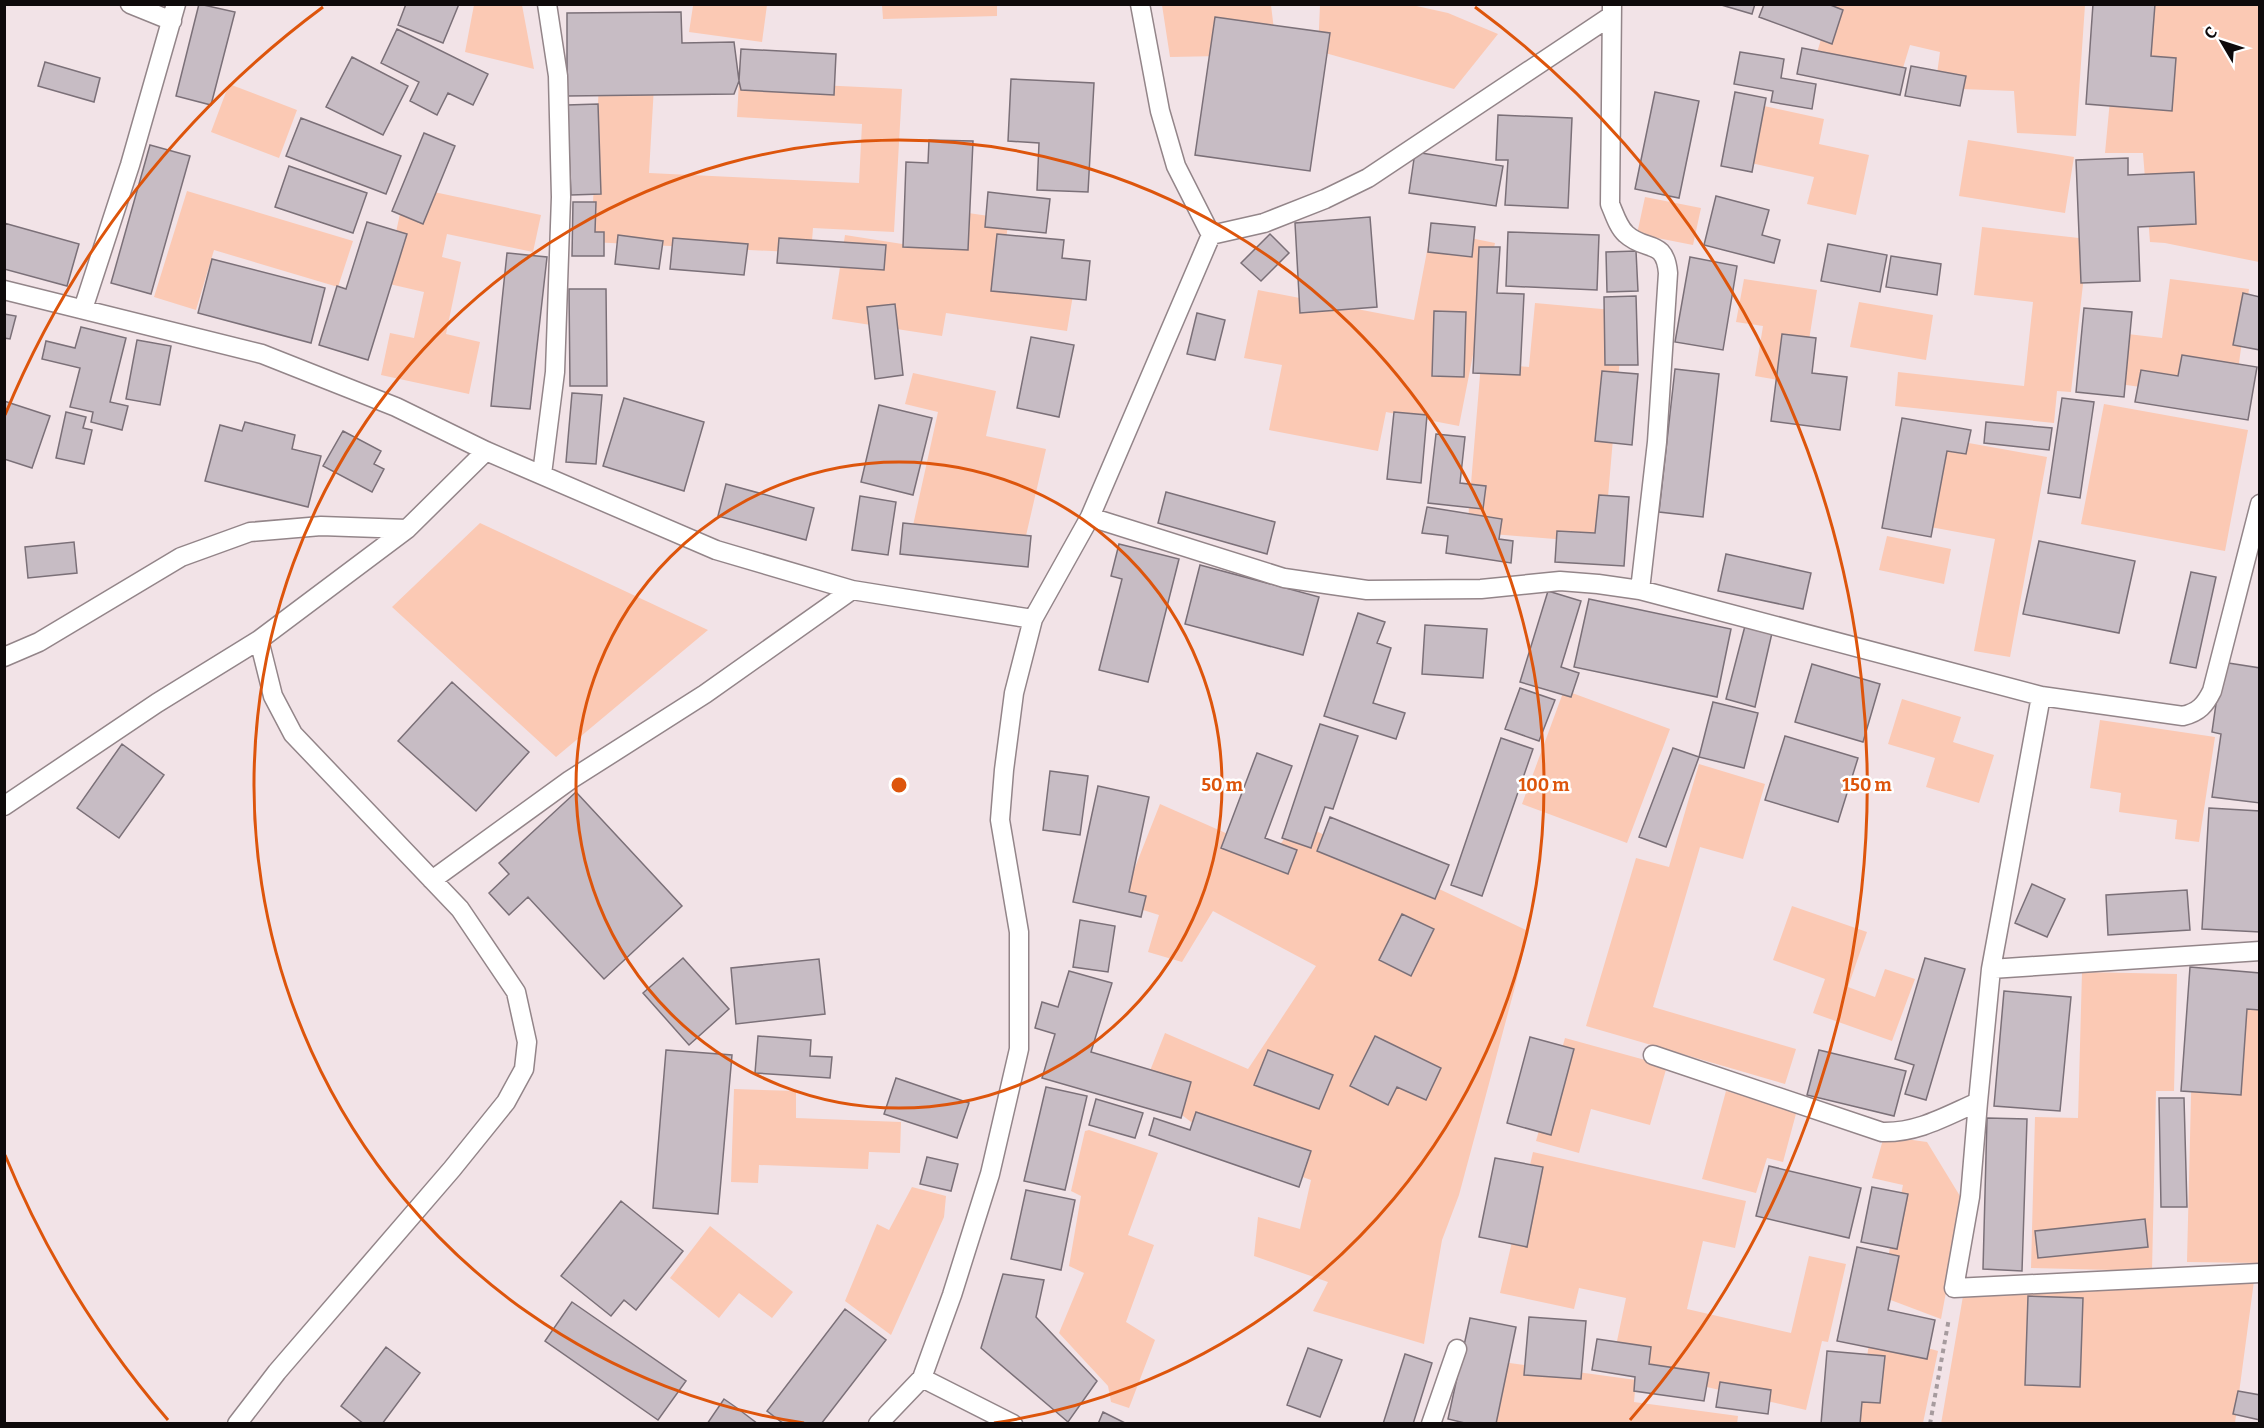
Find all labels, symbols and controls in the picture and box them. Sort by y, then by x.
north arrow [2192,12,2252,72]
text: С [2200,23,2221,43]
text: 50 m [1201,774,1243,796]
text: 100 m [1518,774,1570,796]
text: 150 m [1842,774,1892,796]
centre of rings [889,775,909,795]

